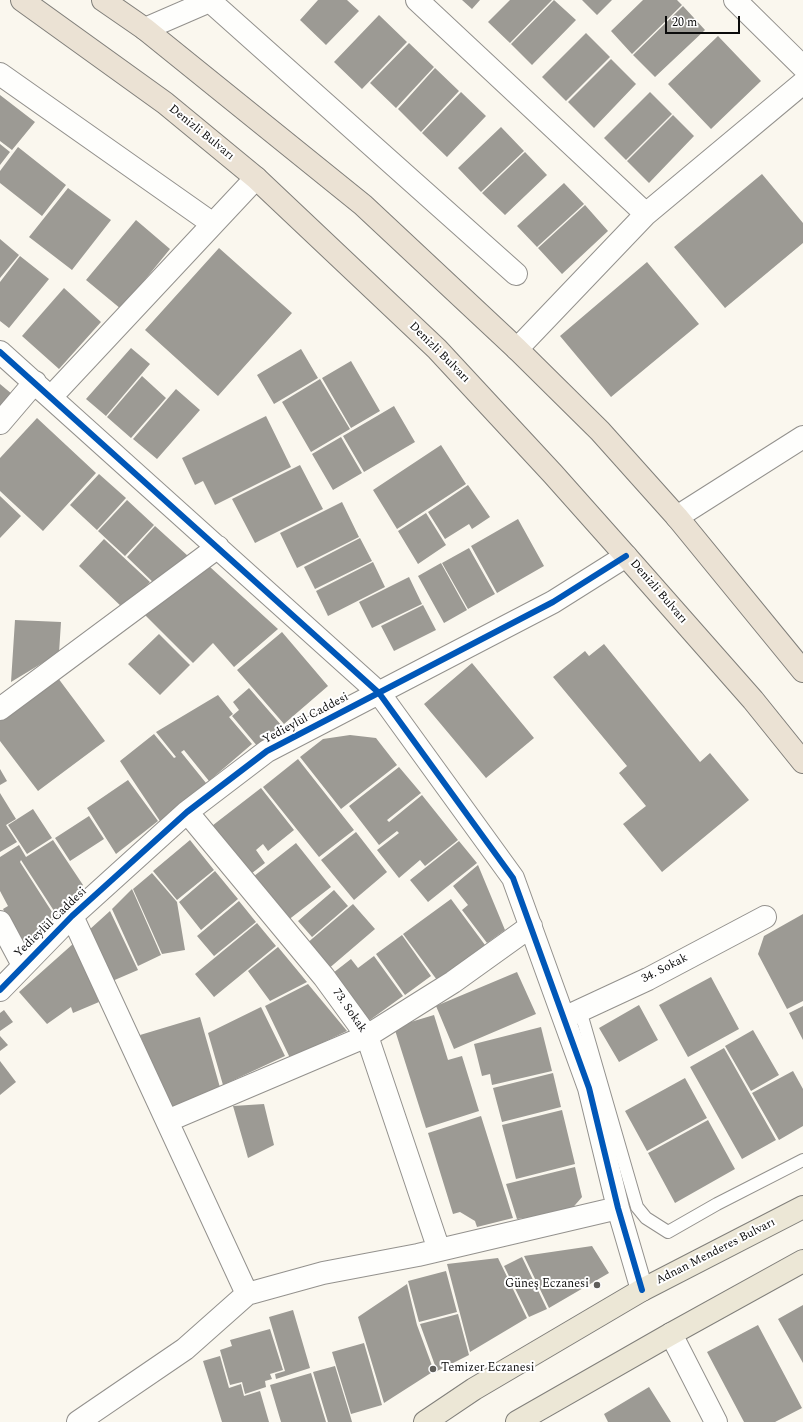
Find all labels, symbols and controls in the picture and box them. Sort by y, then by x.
scale bar [667,8,742,34]
text: 20 m [672,13,697,32]
street label: Denizli Bulvarı [165,102,237,164]
street label: Denizli Bulvarı [406,320,472,386]
street label: Denizli Bulvarı [626,557,690,627]
street label: Yedieylül Caddesi [261,690,351,748]
street label: Yedieylül Caddesi [12,885,90,961]
street label: 34. Sokak [639,951,691,987]
street label: 73. Sokak [329,986,369,1036]
street label: Adnan Menderes Bulvarı [654,1216,778,1288]
place label: Güneş Eczanesi [505,1278,589,1292]
marker: Güneş Eczanesi [592,1280,602,1290]
place label: Temizer Eczanesi [441,1362,535,1376]
marker: Temizer Eczanesi [428,1364,438,1374]

